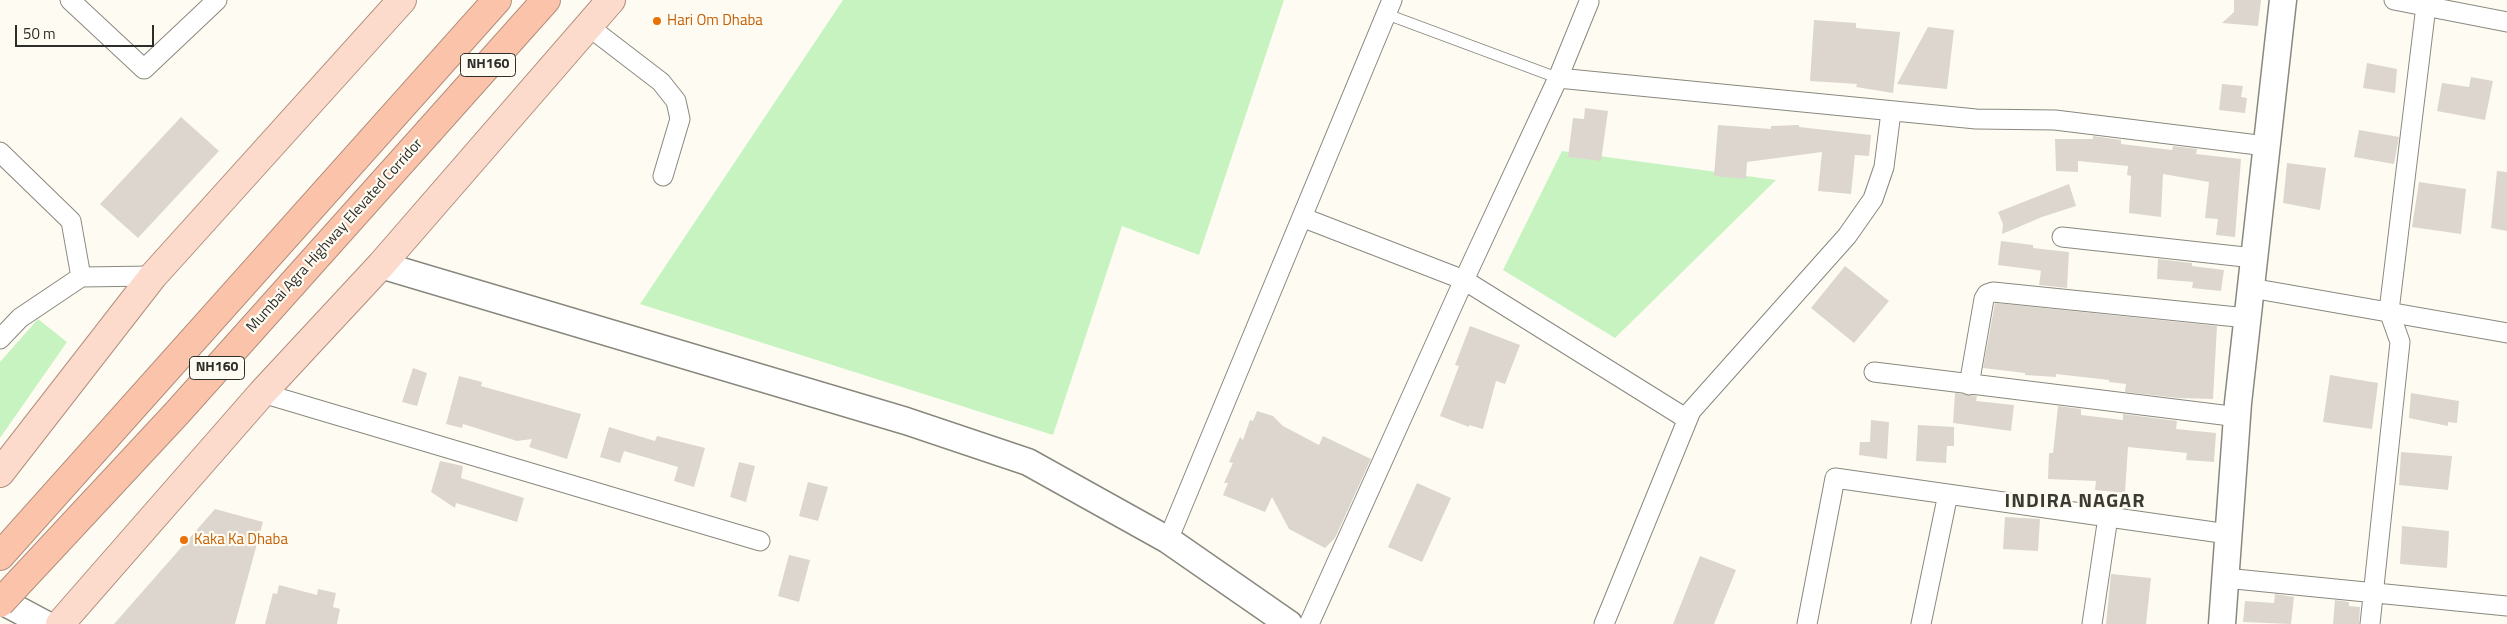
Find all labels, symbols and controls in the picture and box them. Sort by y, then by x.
place label: Hari Om Dhaba [667,12,763,30]
scale bar [18,15,156,47]
marker: Hari Om Dhaba [651,15,663,27]
text: 50 m [23,22,56,45]
road number: NH160 [460,54,516,76]
street label: Mumbai Agra Highway Elevated Corridor [243,135,427,337]
road number: NH160 [190,356,244,379]
district label: INDIRA NAGAR [2003,490,2147,514]
place label: Kaka Ka Dhaba [194,531,288,549]
marker: Kaka Ka Dhaba [178,534,190,546]

